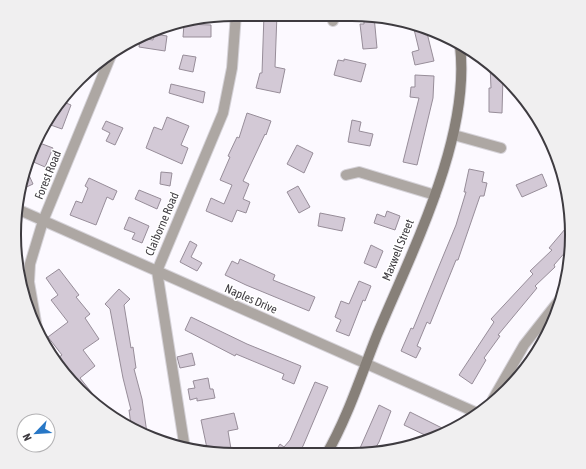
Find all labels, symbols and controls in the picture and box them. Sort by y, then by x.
street label: Forest Road [32,149,64,201]
street label: Claiborne Road [142,190,182,258]
street label: Maxwell Street [379,217,417,283]
street label: Naples Drive [223,281,279,317]
north arrow [16,413,56,453]
text: N [20,432,34,443]

